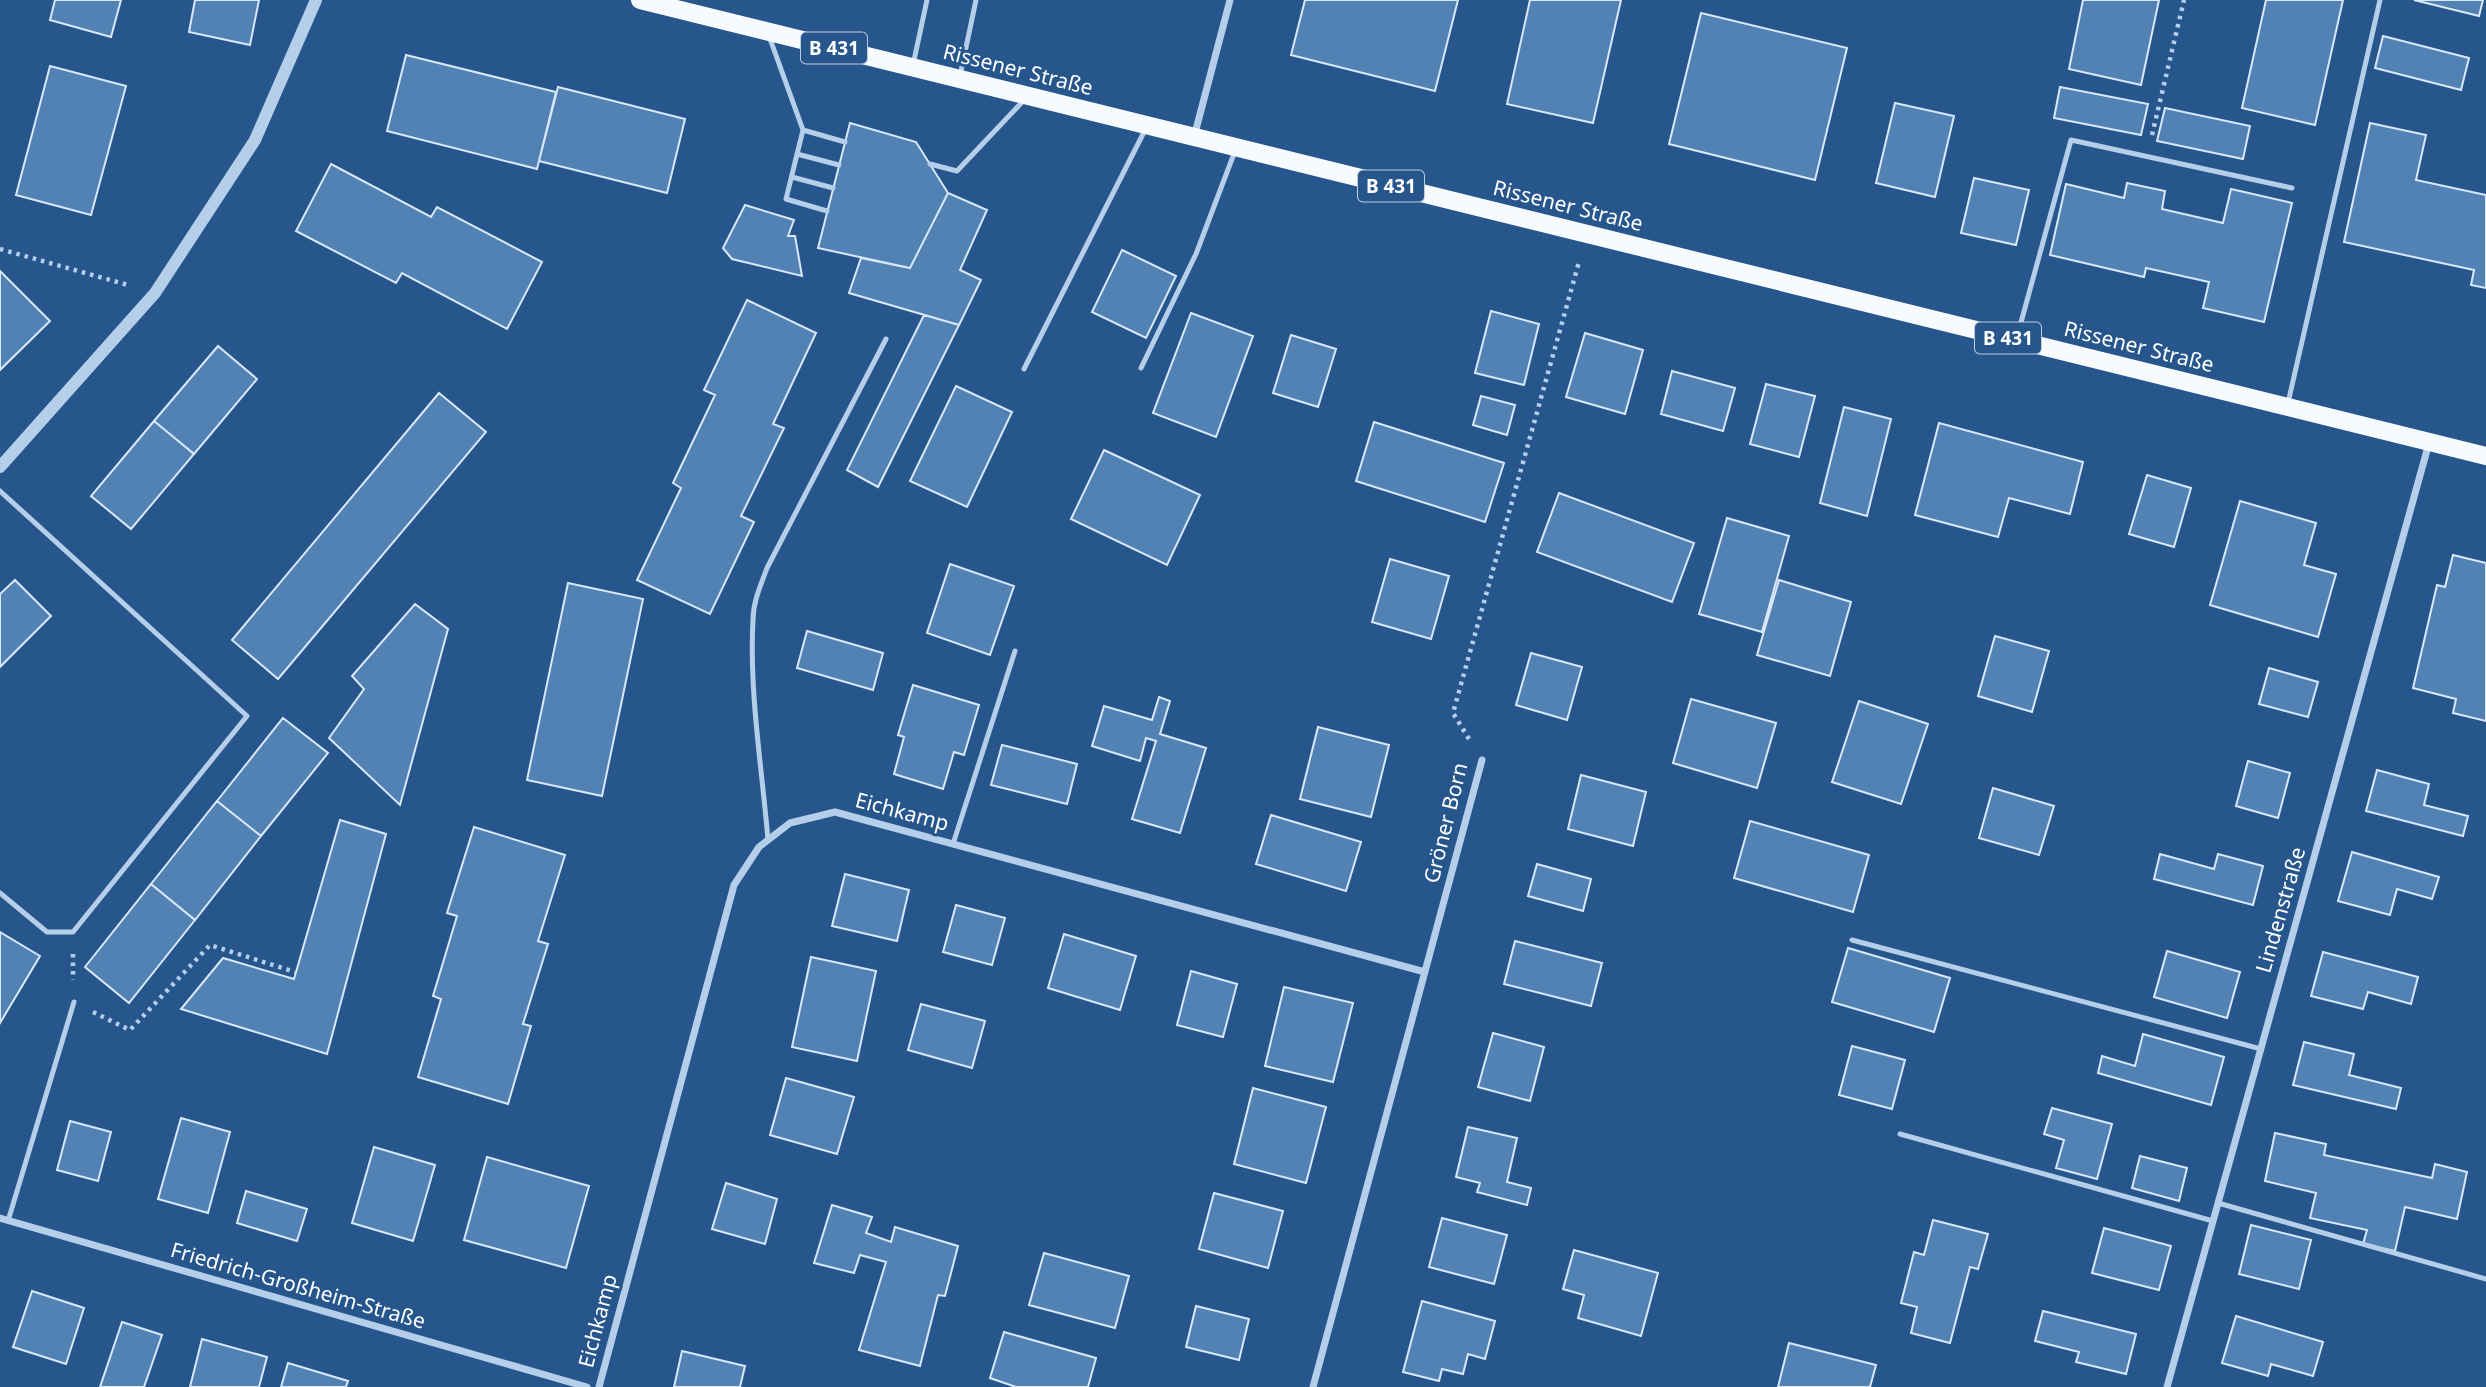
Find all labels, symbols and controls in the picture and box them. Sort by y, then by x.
road number: B 431 [801,32,867,64]
street label: Rissener Straße [940,37,1096,101]
road number: B 431 [1358,170,1424,202]
street label: Rissener Straße [1490,173,1646,237]
street label: Rissener Straße [2061,314,2217,378]
road number: B 431 [1975,322,2041,354]
street label: Gröner Born [1417,760,1474,886]
street label: Eichkamp [852,785,952,837]
street label: Lindenstraße [2249,843,2311,976]
street label: Friedrich-Großheim-Straße [168,1235,429,1335]
street label: Eichkamp [571,1271,623,1371]

